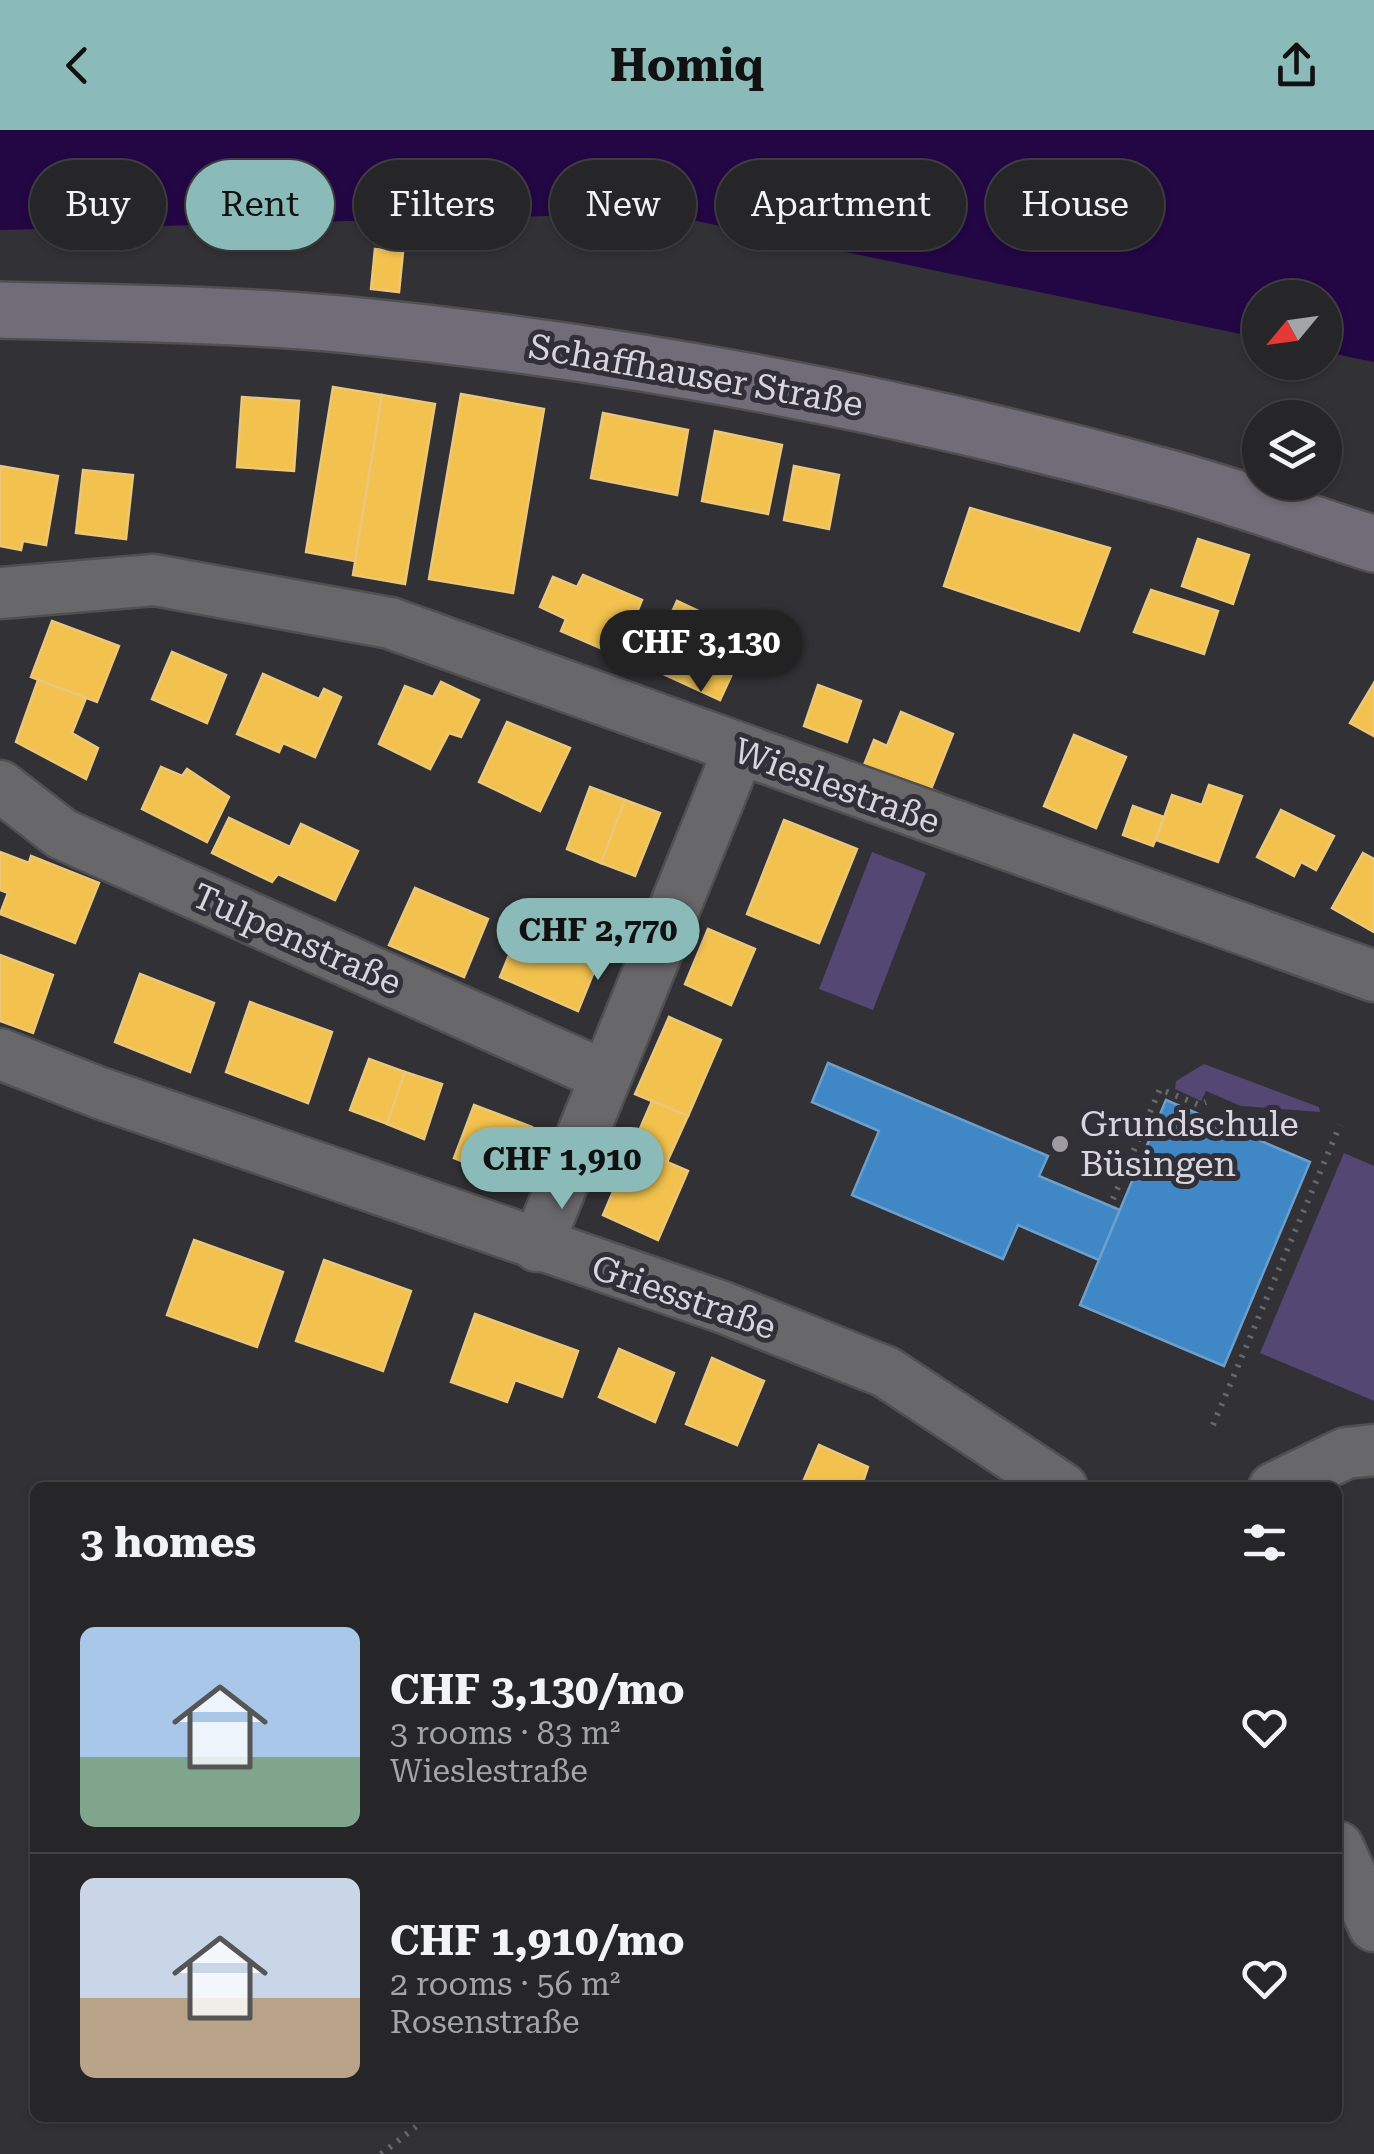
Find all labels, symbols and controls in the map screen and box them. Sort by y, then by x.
icon: back [50,38,105,93]
icon: share [1269,38,1324,93]
text: Homiq [610,39,764,92]
chip: Buy [30,160,166,250]
chip: Rent [186,160,334,250]
chip: Filters [354,160,530,250]
chip: New [550,160,696,250]
chip: Apartment [716,160,966,250]
chip: House [986,160,1164,250]
north arrow [1242,280,1342,380]
map controls [1242,280,1342,500]
street label: Schaffhauser Straße [526,326,866,425]
button: layers [1242,400,1342,500]
pin: CHF 3,130 [587,610,815,695]
text: CHF 3,130 [622,623,780,661]
street label: Wieslestraße [728,730,945,843]
street label: Tulpenstraße [186,875,408,1004]
pin: CHF 2,770 [484,898,712,983]
text: CHF 2,770 [519,911,677,949]
place label: Grundschule Büsingen [1080,1104,1299,1185]
pin: CHF 1,910 [448,1127,676,1212]
marker: Grundschule Büsingen [1049,1133,1071,1155]
text: CHF 1,910 [483,1140,641,1178]
street label: Griesstraße [586,1247,781,1348]
icon: filters [1237,1515,1292,1570]
text: 3 homes [80,1518,256,1567]
text: CHF 3,130/mo [390,1665,685,1714]
icon: home [160,1667,280,1787]
icon: heart [1237,1700,1292,1755]
text: 3 rooms · 83 m² [390,1714,620,1752]
text: Wieslestraße [390,1752,588,1790]
text: CHF 1,910/mo [390,1916,685,1965]
icon: home [160,1918,280,2038]
icon: heart [1237,1951,1292,2006]
text: 2 rooms · 56 m² [390,1965,620,2003]
text: Rosenstraße [390,2003,580,2041]

